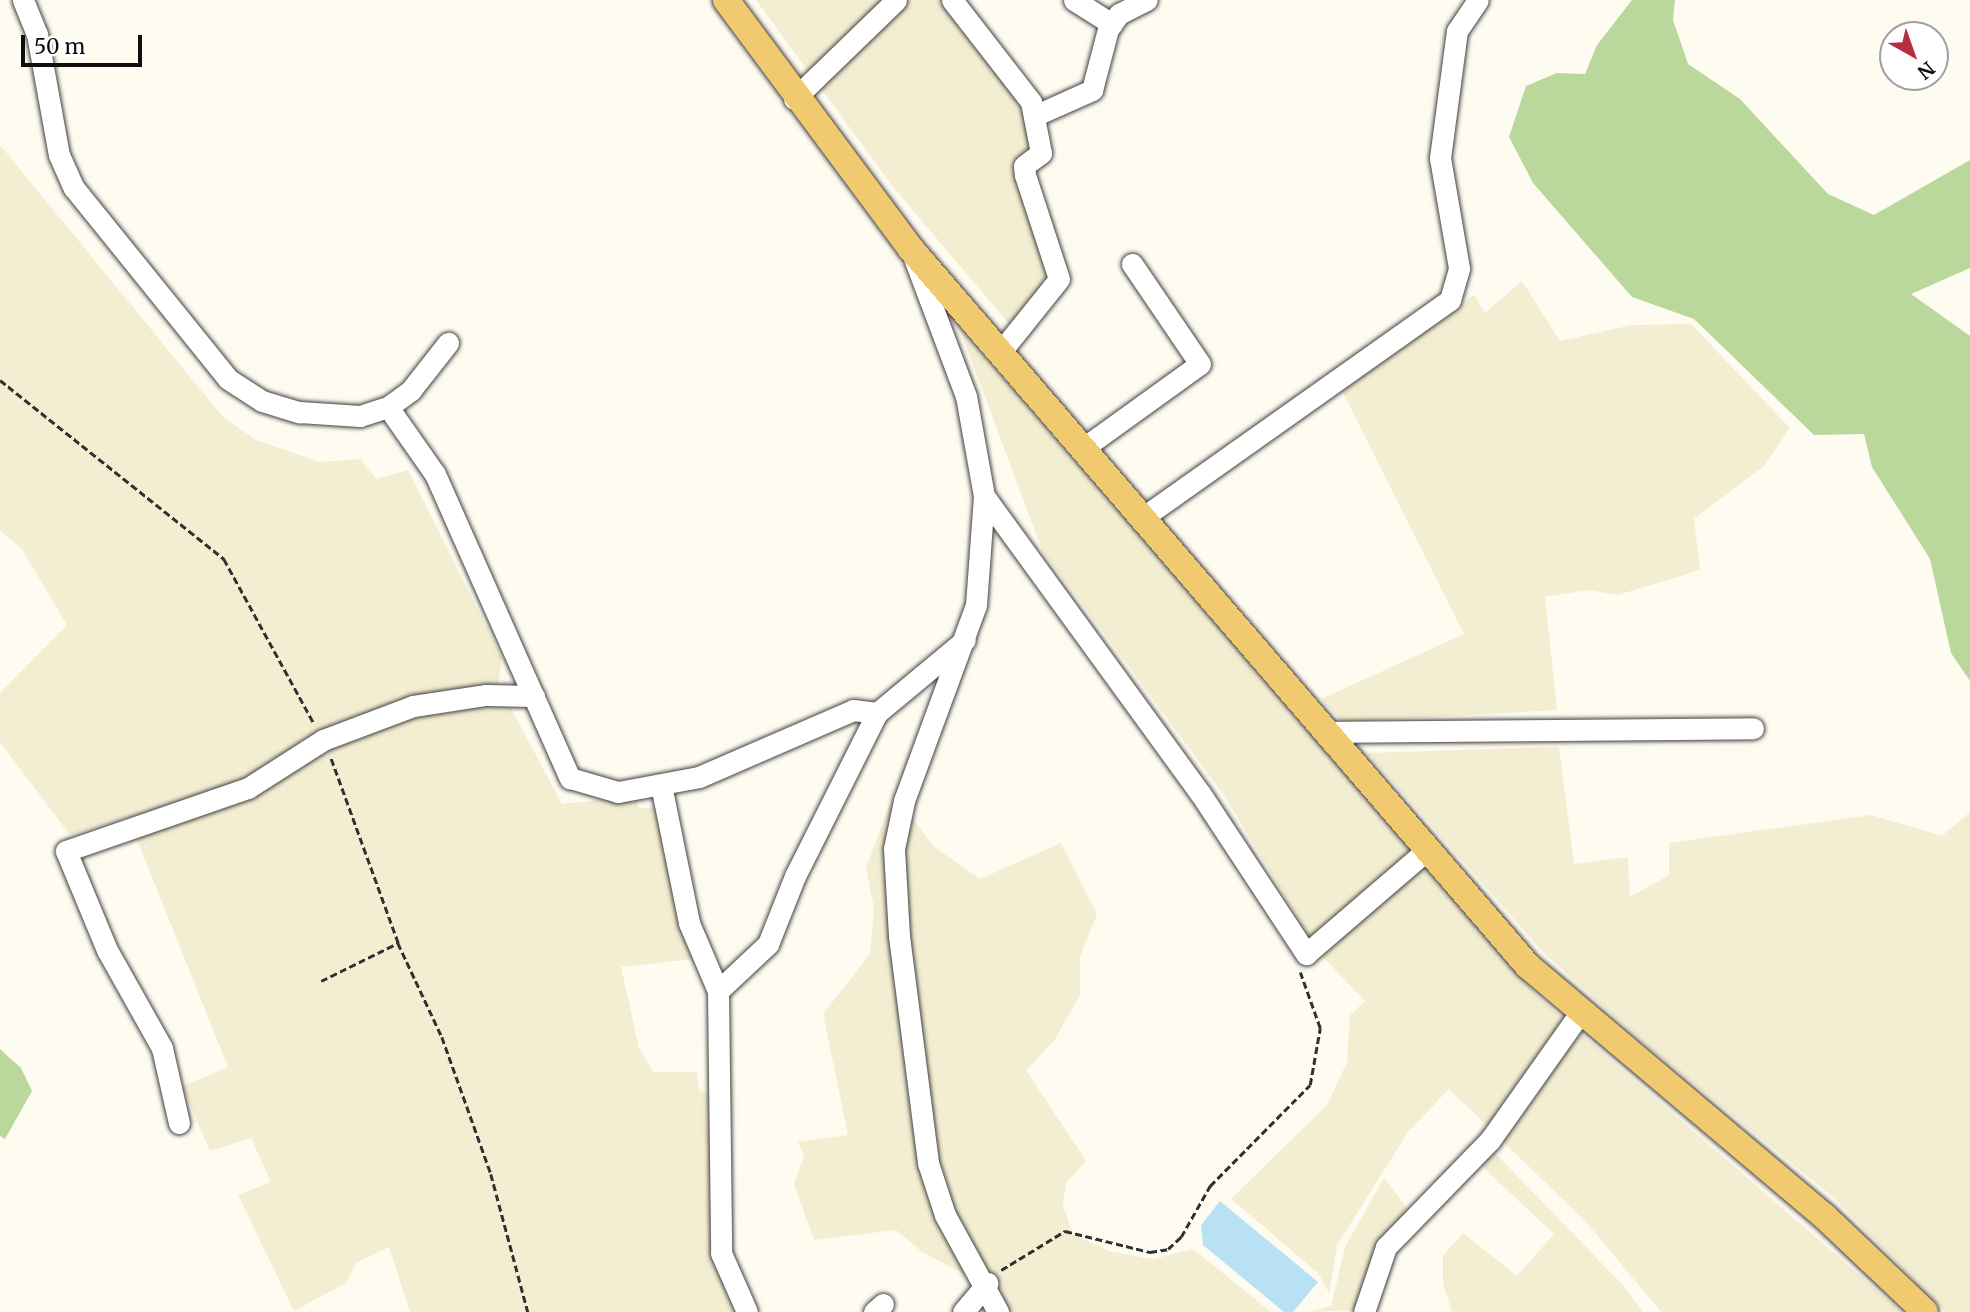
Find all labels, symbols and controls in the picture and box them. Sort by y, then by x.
scale bar [24,21,145,65]
north arrow [1879,21,1949,91]
text: 50 m [34,33,85,60]
text: N [1913,57,1940,85]

